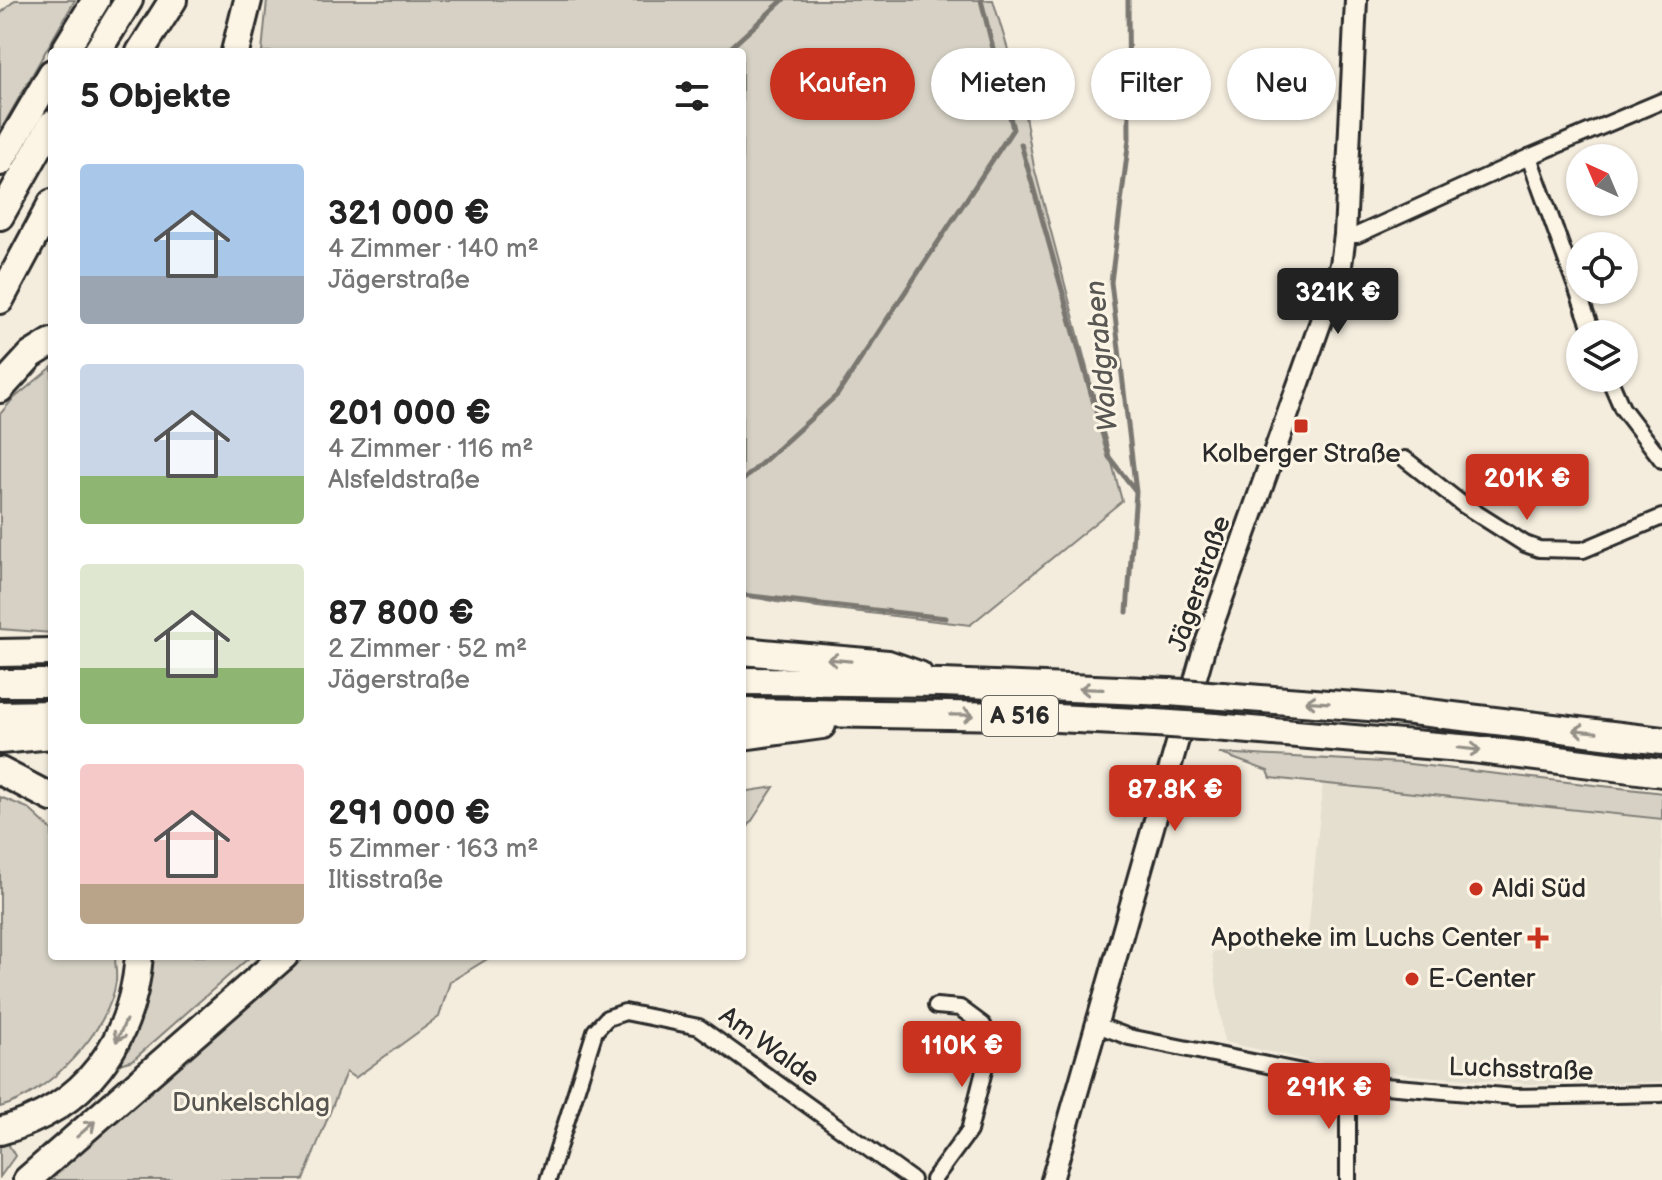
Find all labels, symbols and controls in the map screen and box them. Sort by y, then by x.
chip: Kaufen [770,48,915,120]
chip: Mieten [931,48,1075,120]
chip: Filter [1091,48,1211,120]
chip: Neu [1227,48,1336,120]
icon: filters [670,74,714,118]
text: 5 Objekte [80,76,231,117]
north arrow [1566,144,1638,216]
map controls [1566,144,1638,392]
text: 321 000 € [328,193,489,234]
icon: home [144,196,240,292]
button: locate [1566,232,1638,304]
text: 4 Zimmer · 140 m² [328,234,539,265]
text: Jägerstraße [328,265,470,296]
pin: 321K € [1273,268,1403,336]
text: 321K € [1295,278,1381,309]
water label: Waldgraben [1079,279,1125,433]
button: layers [1566,320,1638,392]
text: 201 000 € [328,393,491,434]
icon: home [144,396,240,492]
marker: Kolberger Straße [1292,417,1310,435]
text: 4 Zimmer · 116 m² [328,434,533,465]
place label: Kolberger Straße [1201,439,1401,470]
pin: 201K € [1462,454,1592,522]
text: 201K € [1484,464,1570,495]
text: Alsfeldstraße [328,465,480,496]
street label: Jägerstraße [1162,512,1238,656]
text: 87 800 € [328,593,474,634]
icon: home [144,596,240,692]
text: 2 Zimmer · 52 m² [328,634,527,665]
one-way arrow [826,652,853,667]
text: Jägerstraße [328,665,470,696]
one-way arrow [1078,681,1105,696]
one-way arrow [1305,694,1331,709]
road number: A 516 [982,696,1058,736]
one-way arrow [948,707,975,722]
one-way arrow [1572,723,1599,738]
one-way arrow [1455,741,1482,756]
pin: 87.8K € [1101,765,1249,833]
text: 87.8K € [1127,775,1223,806]
text: 291 000 € [328,793,490,834]
icon: home [144,796,240,892]
text: 5 Zimmer · 163 m² [328,834,538,865]
text: Iltisstraße [328,865,443,896]
place label: Aldi Süd [1492,874,1586,905]
marker: Aldi Süd [1467,880,1485,898]
place label: Apotheke im Luchs Center [1211,923,1523,954]
marker: Apotheke im Luchs Center [1529,929,1547,947]
place label: E-Center [1428,964,1536,995]
marker: E-Center [1403,970,1421,988]
street label: Am Walde [713,1000,825,1094]
one-way arrow [113,1019,128,1043]
pin: 110K € [897,1021,1027,1089]
text: 110K € [921,1031,1003,1062]
street label: Luchsstraße [1448,1052,1594,1088]
pin: 291K € [1264,1063,1394,1131]
text: 291K € [1286,1073,1372,1104]
park label: Dunkelschlag [172,1088,330,1119]
one-way arrow [75,1120,95,1138]

